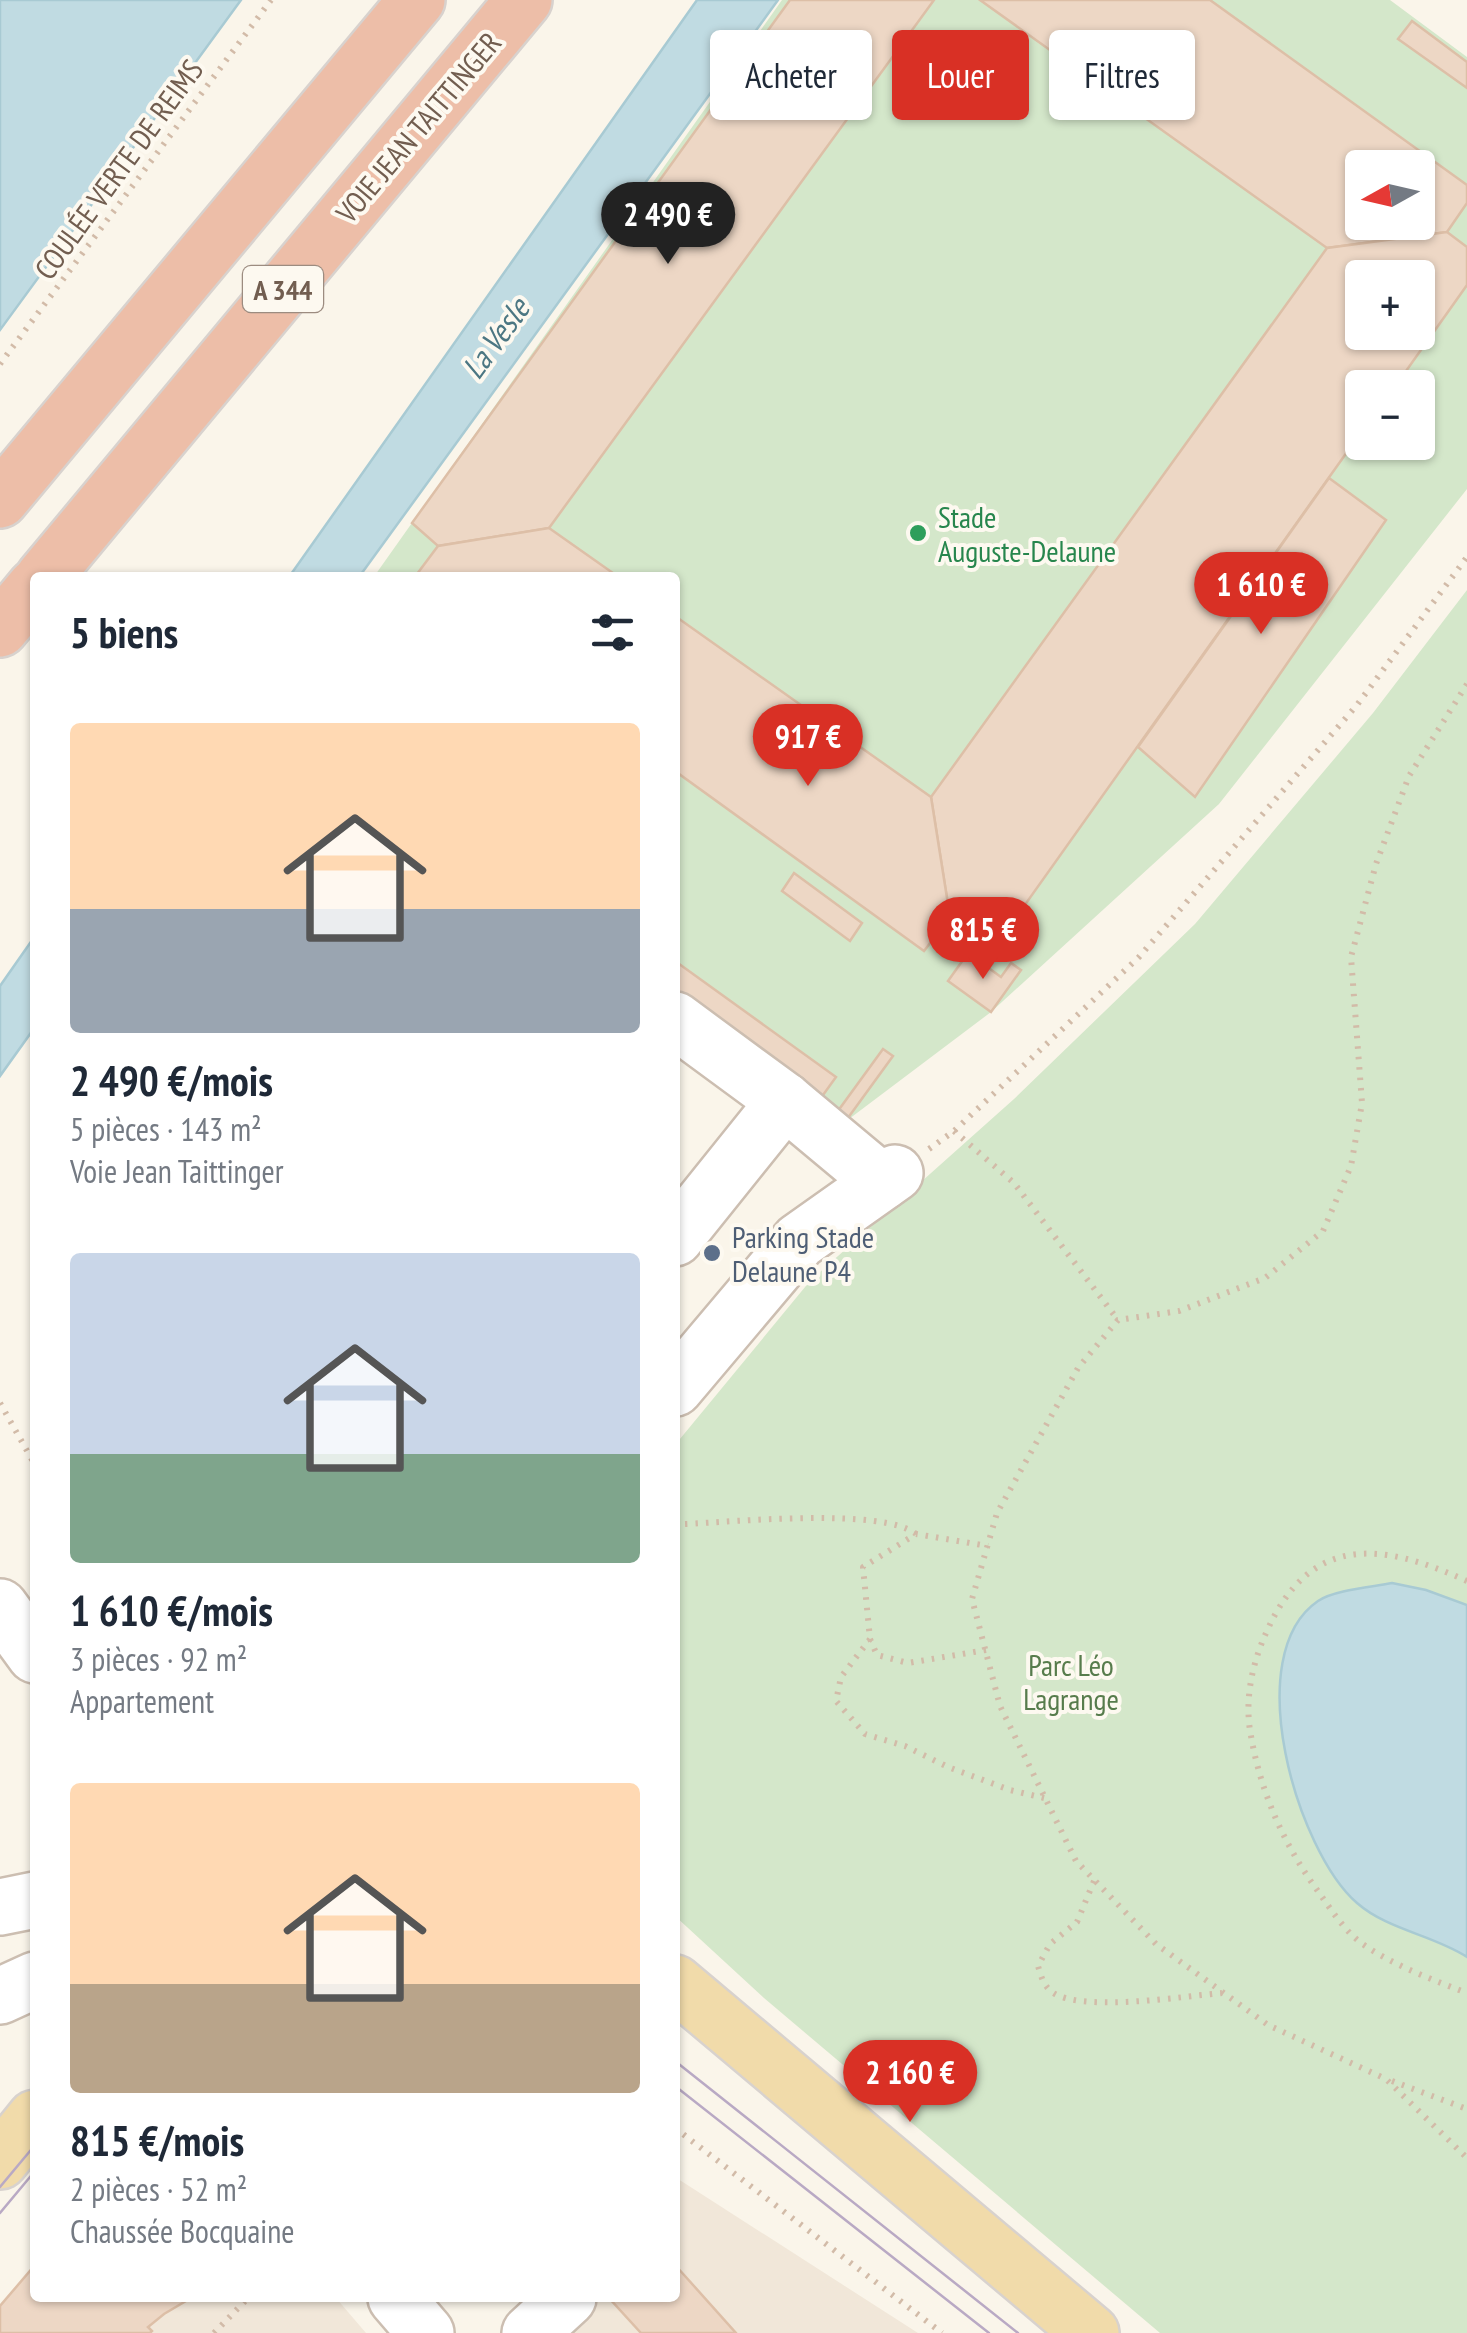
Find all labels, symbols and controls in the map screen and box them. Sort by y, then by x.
street label: VOIE JEAN TAITTINGER [326,24,509,231]
chip: Acheter [710,30,872,120]
chip: Louer [892,30,1029,120]
chip: Filtres [1049,30,1195,120]
street label: COULÉE VERTE DE REIMS [25,51,211,287]
north arrow [1345,150,1435,240]
map controls [1345,150,1435,460]
pin: 2 490 € [576,182,760,267]
text: 2 490 € [623,193,713,235]
button: + [1345,260,1435,350]
road number: A 344 [243,266,323,312]
water label: La Vesle [452,288,539,387]
button: − [1345,370,1435,460]
place label: Stade Auguste-Delaune [938,497,1116,570]
marker: Stade Auguste-Delaune [907,522,929,544]
pin: 1 610 € [1169,552,1353,637]
text: 1 610 € [1216,563,1306,605]
text: 5 biens [70,605,178,660]
icon: filters [585,605,640,660]
pin: 917 € [738,704,878,789]
text: 917 € [775,715,841,757]
icon: home [265,788,445,968]
pin: 815 € [913,897,1053,982]
text: 815 € [949,908,1017,950]
text: 2 490 €/mois [70,1053,273,1108]
text: 5 pièces · 143 m² [70,1108,262,1150]
text: Voie Jean Taittinger [70,1150,283,1192]
place label: Parking Stade Delaune P4 [732,1217,874,1290]
marker: Parking Stade Delaune P4 [701,1242,723,1264]
icon: home [265,1318,445,1498]
text: 1 610 €/mois [70,1583,273,1638]
text: 3 pièces · 92 m² [70,1638,247,1680]
park label: Parc Léo Lagrange [1023,1645,1119,1718]
text: Appartement [70,1680,214,1722]
icon: home [265,1848,445,2028]
pin: 2 160 € [818,2040,1002,2125]
text: 2 160 € [865,2051,955,2093]
text: 815 €/mois [70,2113,244,2168]
text: 2 pièces · 52 m² [70,2168,247,2210]
text: Chaussée Bocquaine [70,2210,294,2252]

